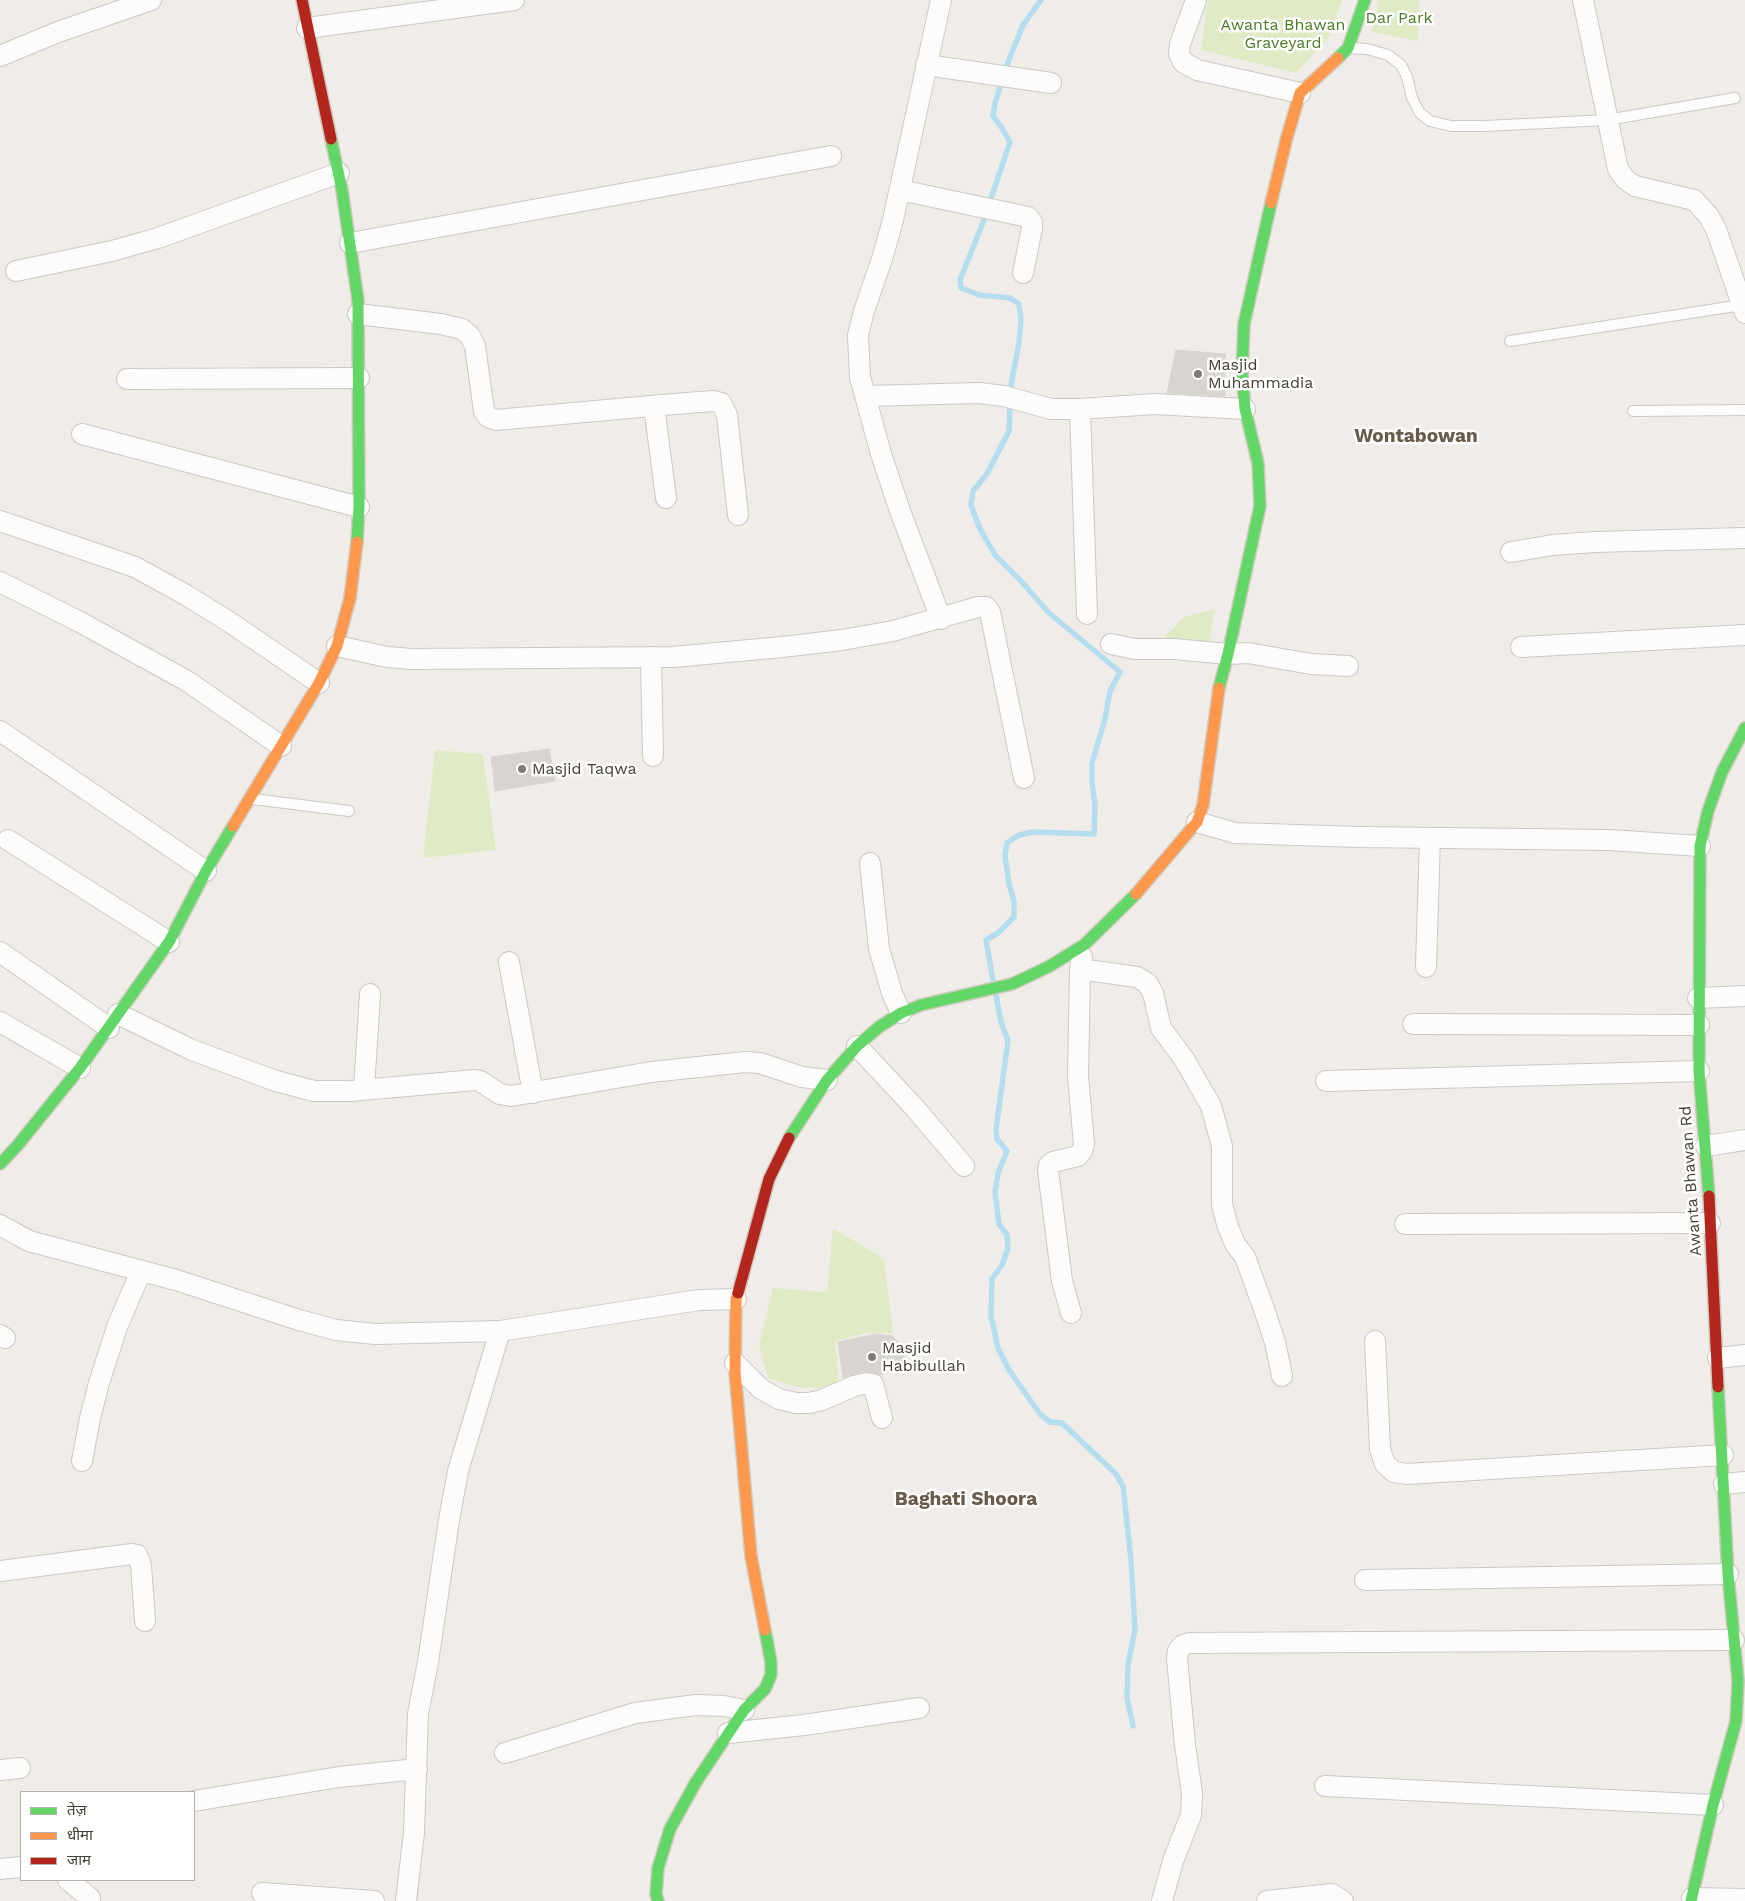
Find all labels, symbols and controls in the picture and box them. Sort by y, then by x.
park label: Dar Park [1366,8,1432,28]
park label: Awanta Bhawan Graveyard [1221,15,1345,53]
place label: Masjid Muhammadia [1208,355,1313,393]
marker: Masjid Muhammadia [1192,368,1204,380]
district label: Wontabowan [1354,425,1478,447]
place label: Masjid Taqwa [532,759,636,779]
marker: Masjid Taqwa [516,763,528,775]
street label: Awanta Bhawan Rd [1676,1105,1706,1257]
place label: Masjid Habibullah [882,1338,966,1376]
marker: Masjid Habibullah [866,1351,878,1363]
district label: Baghati Shoora [895,1488,1037,1510]
legend [20,1791,195,1881]
text: तेज़ [67,1801,87,1819]
text: धीमा [67,1826,93,1844]
text: जाम [67,1851,91,1869]

